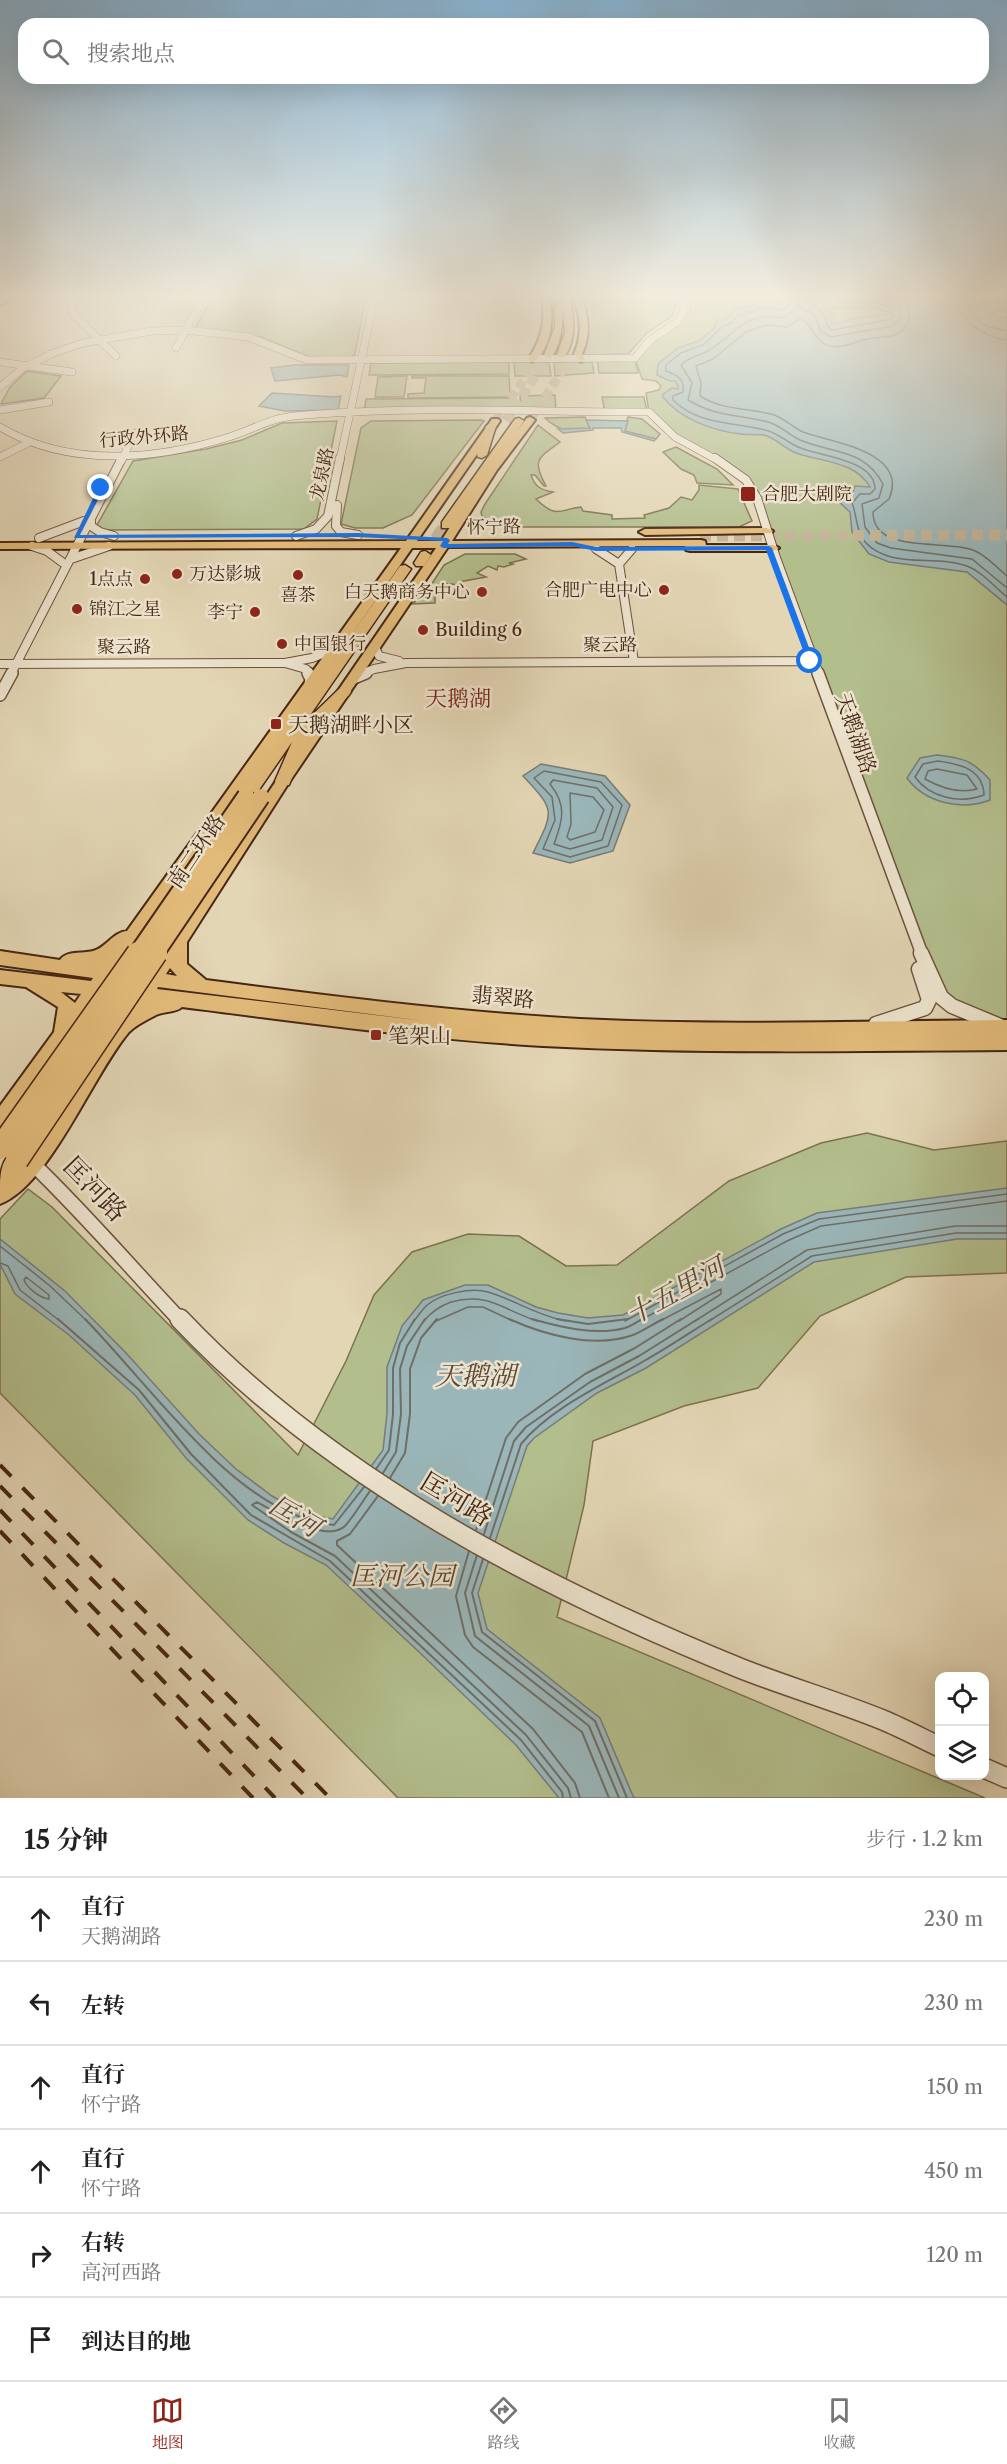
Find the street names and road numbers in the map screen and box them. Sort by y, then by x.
street label: 行政外环路 [98,422,190,452]
street label: 龙泉路 [306,445,338,503]
street label: 怀宁路 [467,516,521,538]
street label: 聚云路 [583,634,637,656]
street label: 聚云路 [97,636,151,658]
street label: 天鹅湖路 [831,689,881,777]
street label: 南二环路 [162,809,230,893]
street label: 翡翠路 [471,982,535,1012]
street label: 匡河路 [56,1150,134,1228]
street label: 匡河路 [414,1465,498,1533]

